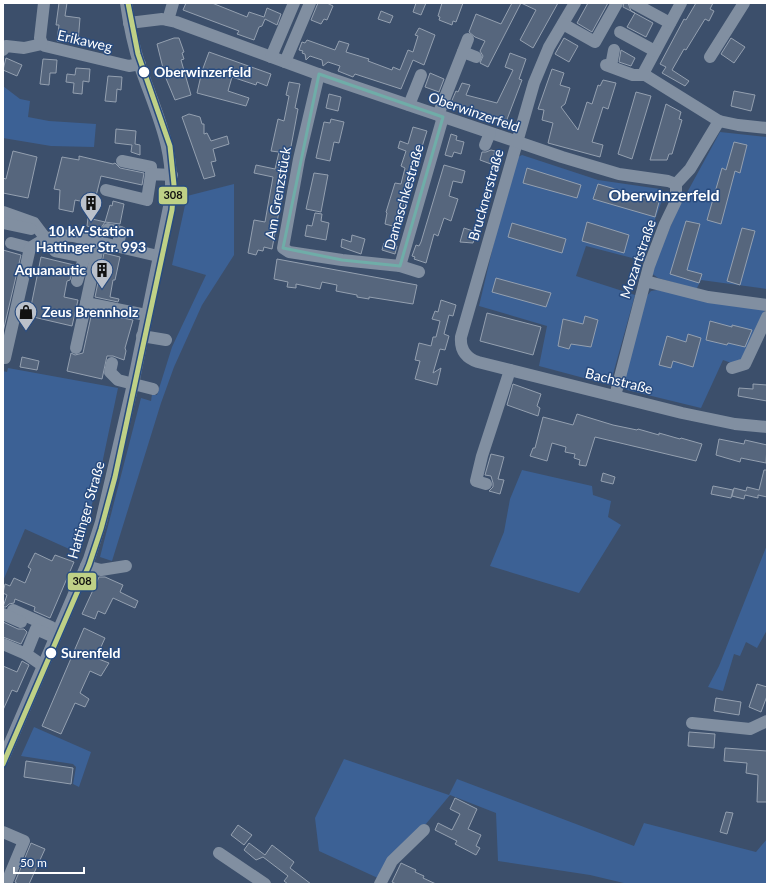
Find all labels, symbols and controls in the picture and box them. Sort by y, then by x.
street label: Erikaweg [56,26,114,55]
place label: Oberwinzerfeld [154,63,251,80]
marker: Oberwinzerfeld [137,65,151,79]
street label: Oberwinzerfeld [426,88,522,135]
street label: Damaschkestraße [380,142,427,252]
street label: Am Grenzstück [261,144,294,241]
street label: Brucknerstraße [464,147,507,243]
district label: Oberwinzerfeld [608,185,720,204]
line badge: 308 [158,186,188,205]
text: 308 [163,188,183,201]
building icon: 10 kV-Station Hattinger Str. 993 [78,190,104,223]
street label: Mozartstraße [616,217,659,301]
place label: 10 kV-Station Hattinger Str. 993 [36,222,146,255]
building icon: Aquanautic [89,257,115,290]
place label: Aquanautic [14,261,86,278]
shop icon: Zeus Brennholz [13,299,39,332]
place label: Zeus Brennholz [42,303,139,320]
street label: Bachstraße [584,364,655,397]
street label: Hattinger Straße [63,459,108,561]
line badge: 308 [67,572,97,591]
text: 308 [72,574,92,587]
place label: Surenfeld [61,644,120,661]
marker: Surenfeld [44,646,58,660]
scale bar [14,849,84,875]
text: 50 m [20,855,47,870]

